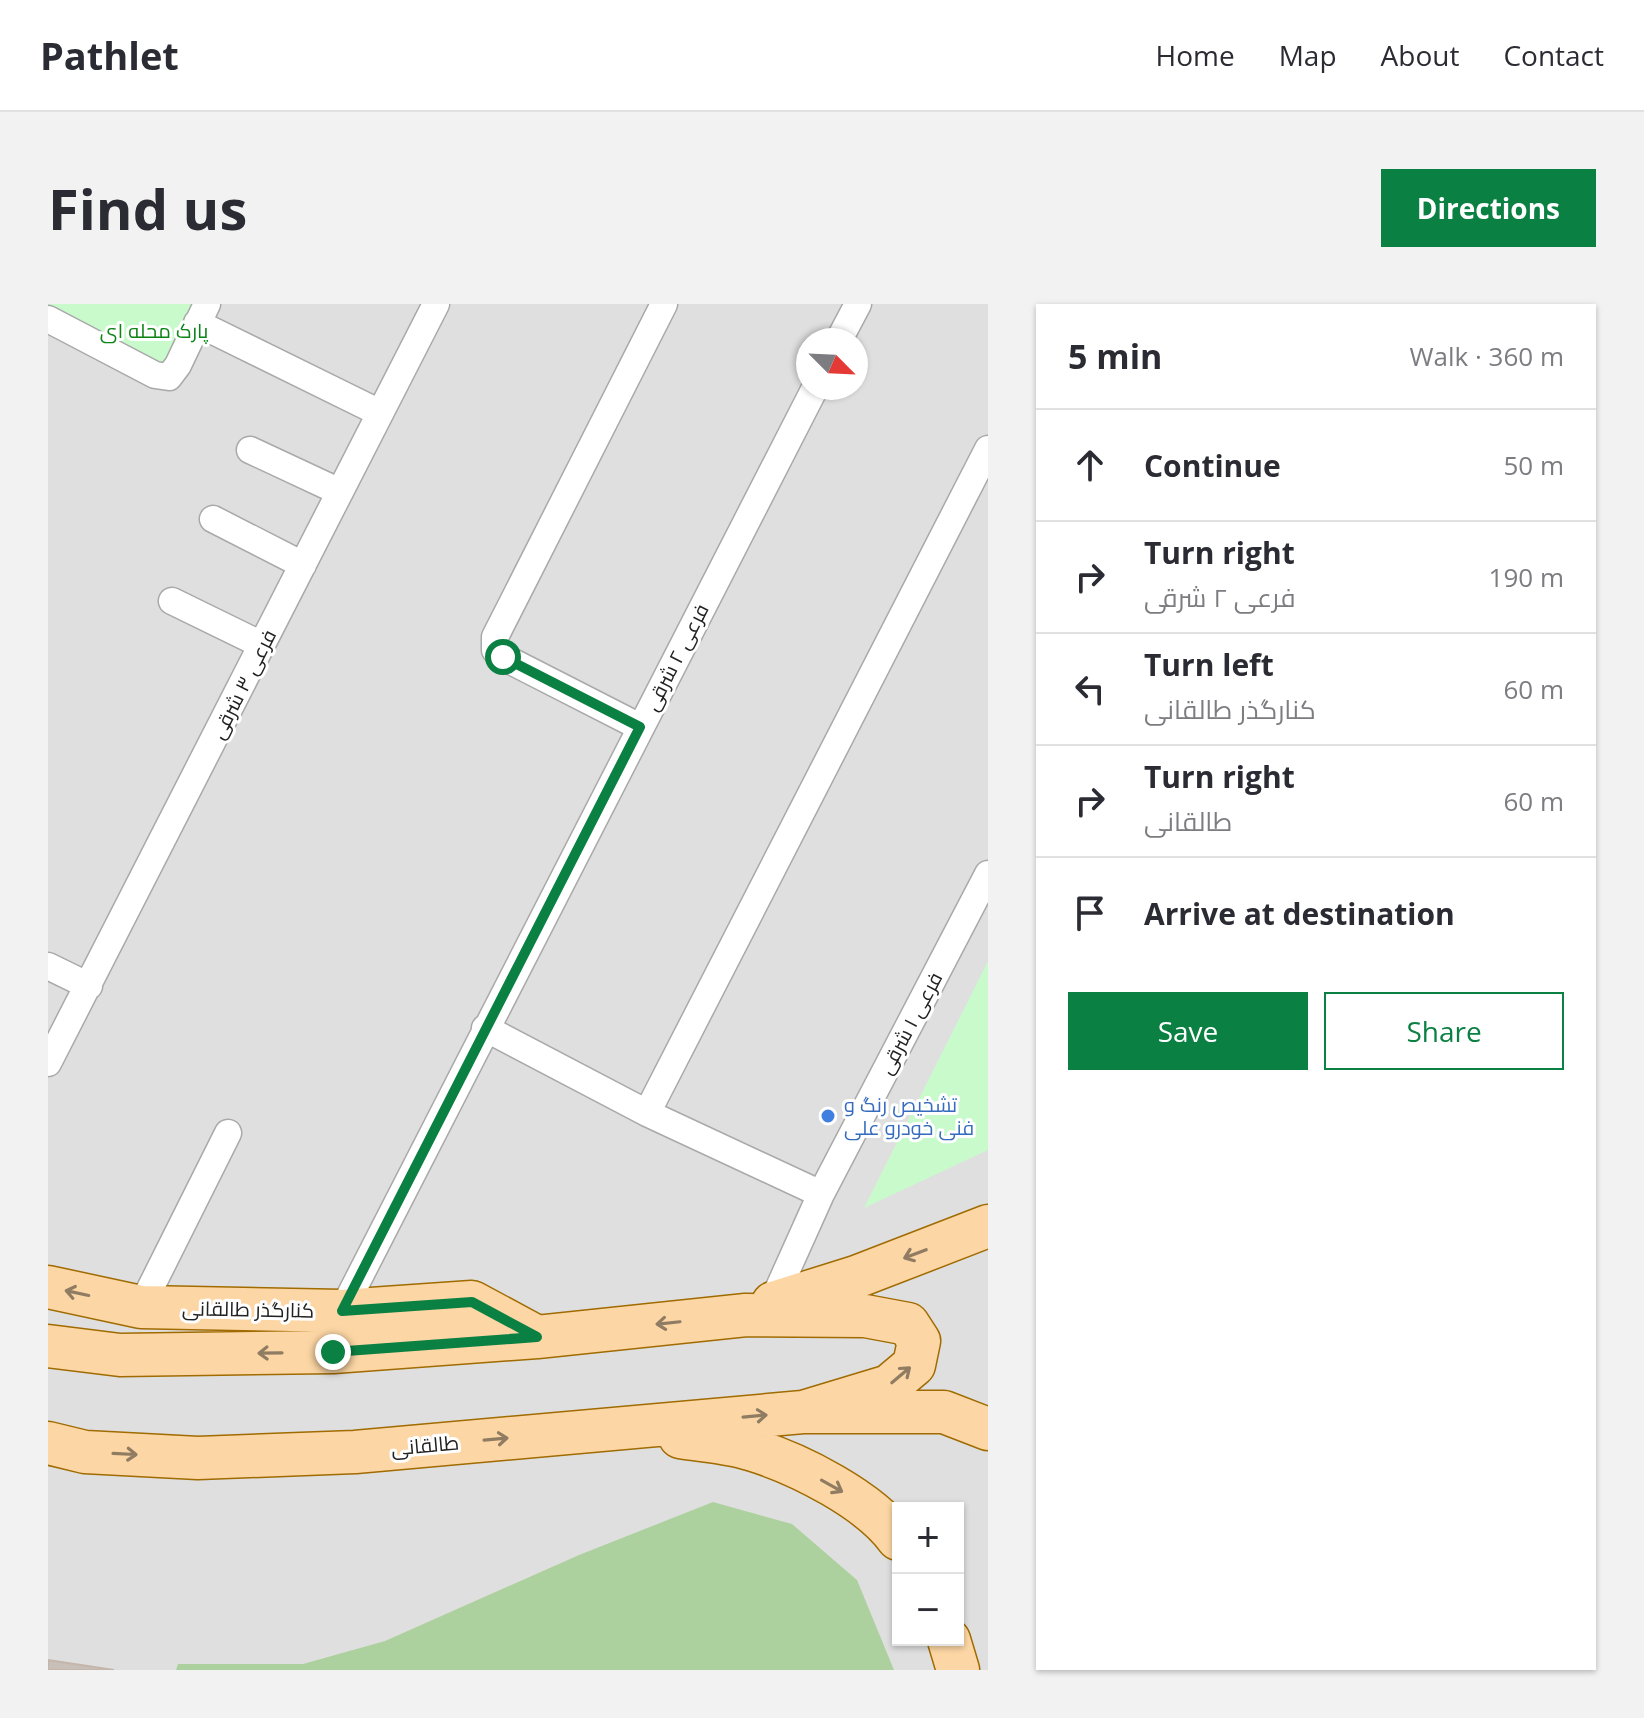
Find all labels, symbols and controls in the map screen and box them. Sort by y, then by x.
text: Pathlet [40,29,179,81]
text: Home [1156,36,1235,74]
text: Map [1279,36,1337,74]
text: About [1381,36,1459,74]
text: Contact [1503,36,1604,74]
button: Directions [1381,169,1596,247]
text: Find us [48,170,247,246]
park label: پارک محله ای [100,317,209,344]
north arrow [796,328,868,400]
text: 5 min [1068,333,1162,379]
text: Walk · 360 m [1410,338,1564,374]
icon: ahead [1068,443,1112,487]
text: Continue [1144,445,1281,486]
text: 50 m [1503,447,1564,483]
text: Turn right [1144,532,1295,573]
icon: right [1068,555,1112,599]
text: 190 m [1489,559,1564,595]
text: فرعی ۲ شرقی [1144,579,1296,615]
street label: فرعی ۲ شرقی [637,599,715,715]
street label: فرعی ۳ شرقی [204,625,282,743]
route start [485,639,521,675]
text: Turn left [1144,644,1274,685]
icon: left [1068,667,1112,711]
text: 60 m [1503,671,1564,707]
text: کنارگذر طالقانی [1144,691,1316,727]
text: Turn right [1144,756,1295,797]
icon: right [1068,779,1112,823]
text: 60 m [1503,783,1564,819]
text: طالقانی [1144,803,1232,839]
icon: arrive [1068,891,1112,935]
text: Arrive at destination [1144,893,1455,934]
street label: فرعی ۱ شرقی [872,967,948,1079]
button: Save [1068,992,1308,1070]
button: Share [1324,992,1564,1070]
place label: تشخیص رنگ و فنی خودرو علی [844,1091,974,1141]
marker: تشخیص رنگ و فنی خودرو علی [819,1107,837,1125]
one-way arrow [903,1248,928,1262]
one-way arrow [65,1285,90,1300]
street label: کنارگذر طالقانی [182,1294,314,1324]
one-way arrow [655,1315,682,1330]
route end [315,1334,351,1370]
one-way arrow [257,1345,284,1361]
one-way arrow [891,1367,912,1385]
one-way arrow [741,1408,768,1423]
street label: طالقانی [390,1429,460,1461]
one-way arrow [482,1431,509,1446]
one-way arrow [111,1447,138,1462]
one-way arrow [820,1478,843,1494]
map controls [892,1502,964,1646]
button: + [892,1502,964,1574]
button: − [892,1574,964,1646]

